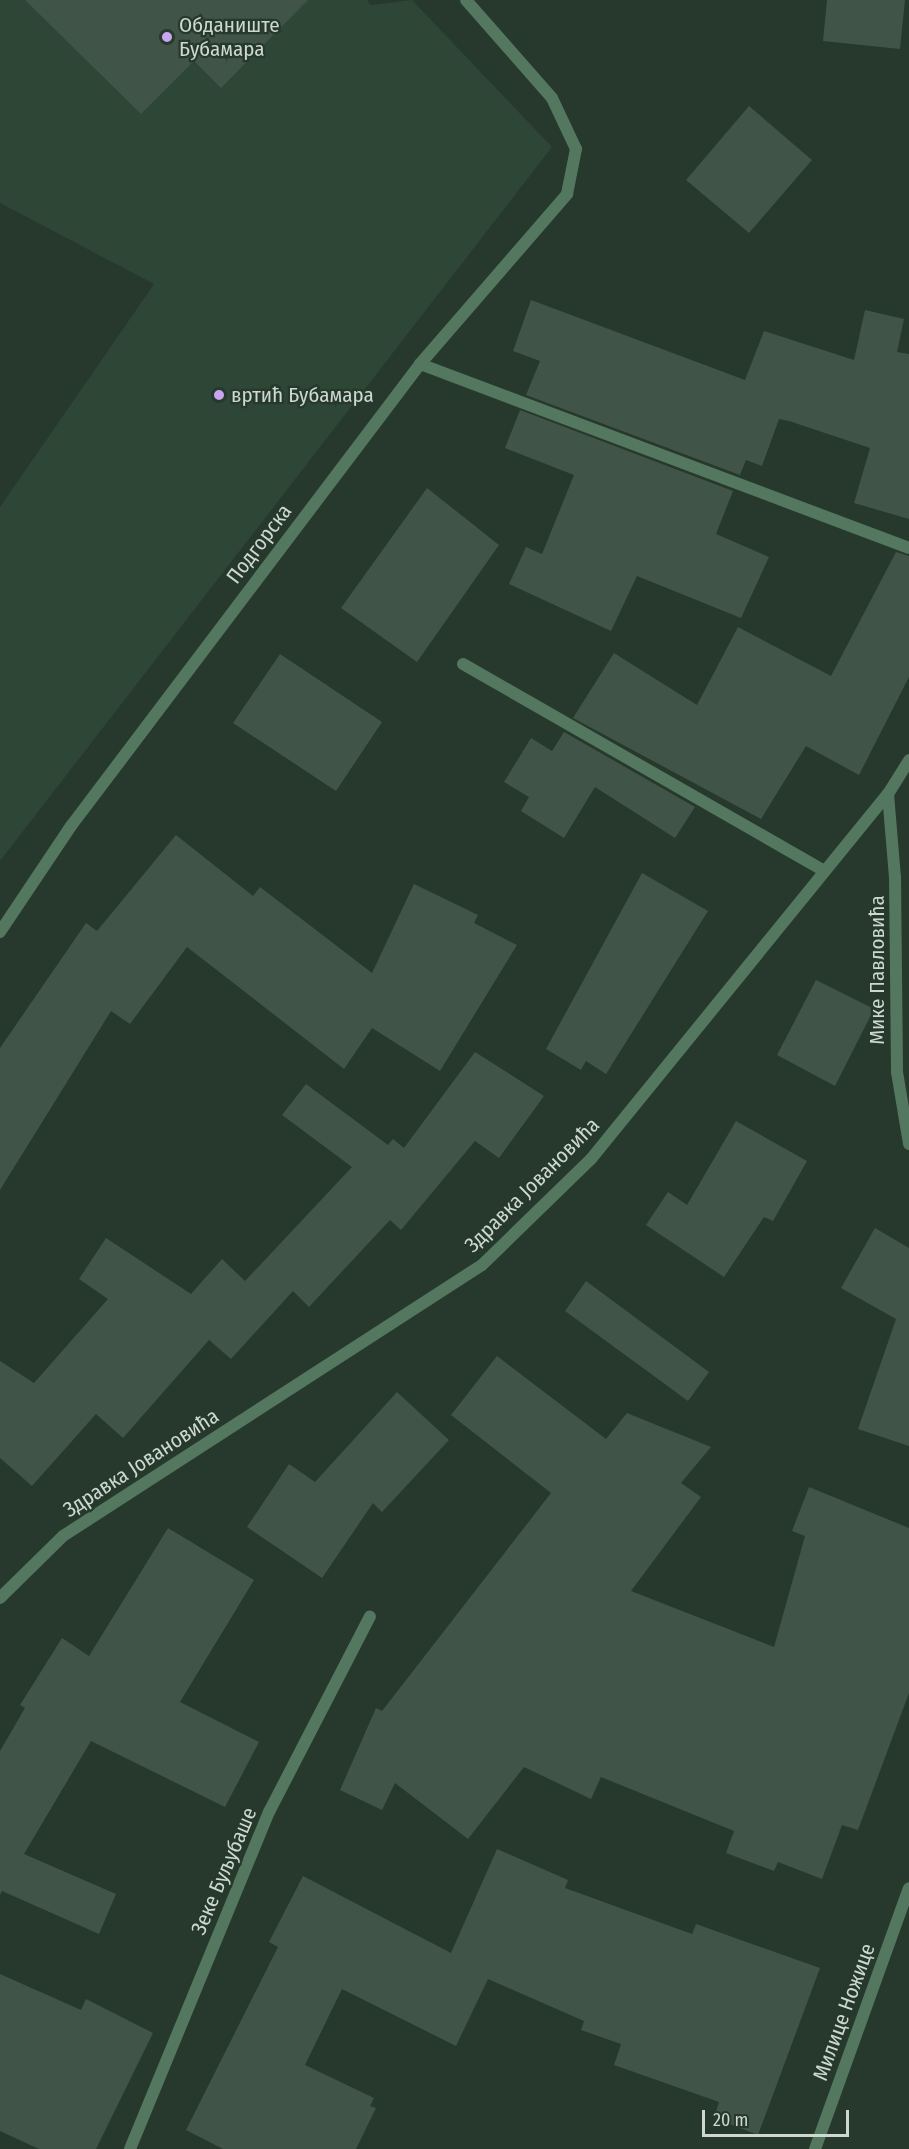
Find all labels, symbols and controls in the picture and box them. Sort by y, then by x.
place label: Обданиште Бубамара [179,12,280,62]
marker: Обданиште Бубамара [160,30,174,44]
place label: вртић Бубамара [231,382,374,408]
marker: вртић Бубамара [212,388,226,402]
street label: Подгорска [221,499,297,589]
street label: Мике Павловића [864,895,890,1045]
street label: Здравка Јовановића [459,1112,605,1258]
street label: Здравка Јовановића [59,1403,223,1523]
street label: Зеке Буљубаше [186,1804,262,1938]
street label: Милице Ножице [808,1940,880,2084]
scale bar [705,2098,852,2136]
text: 20 m [713,2109,748,2131]

